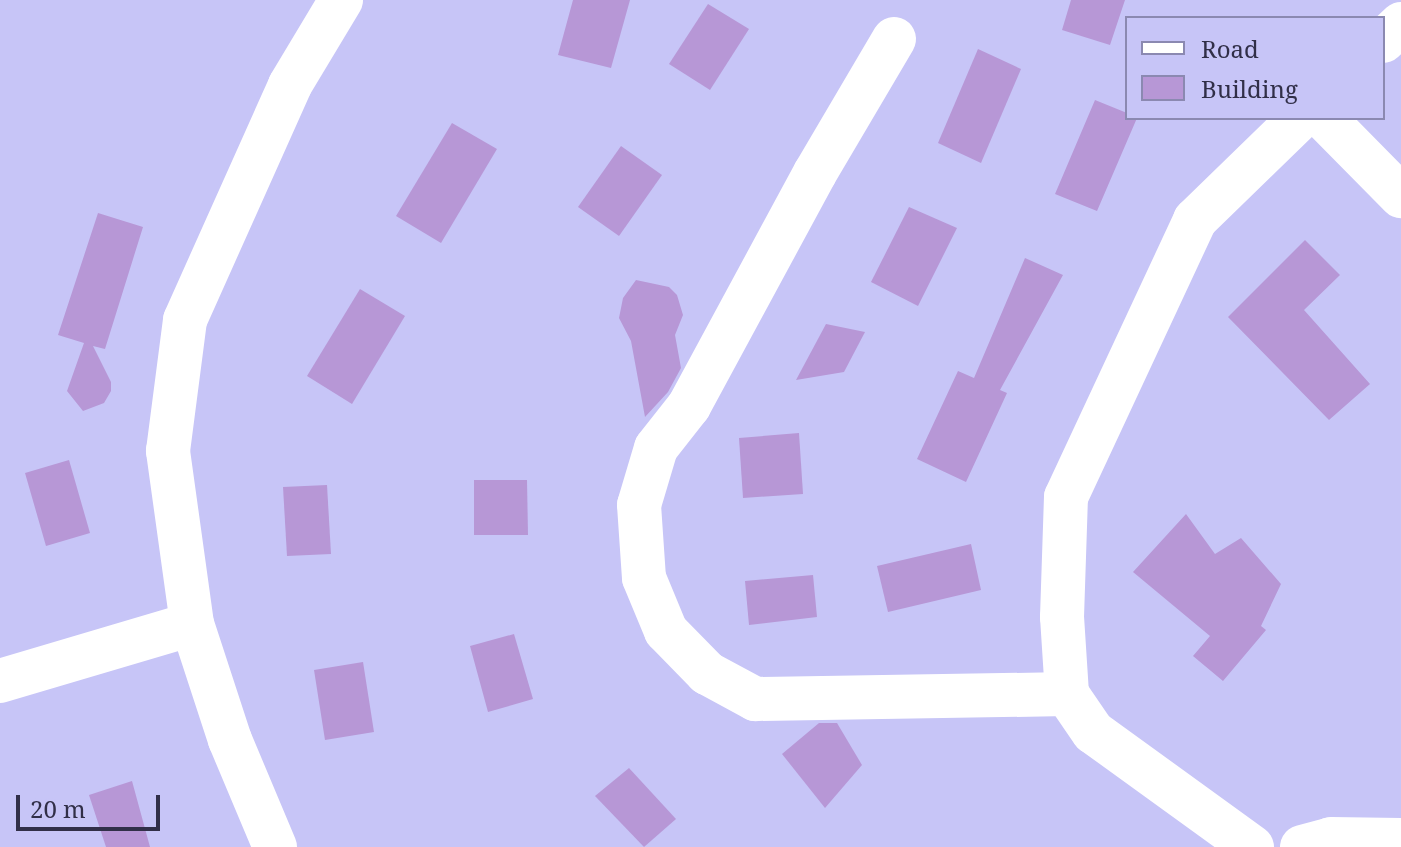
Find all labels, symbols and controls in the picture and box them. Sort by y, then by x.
legend [1125,16,1385,120]
text: Road [1201,32,1259,65]
text: Building [1201,72,1298,105]
scale bar [20,779,164,829]
text: 20 m [30,792,86,825]

